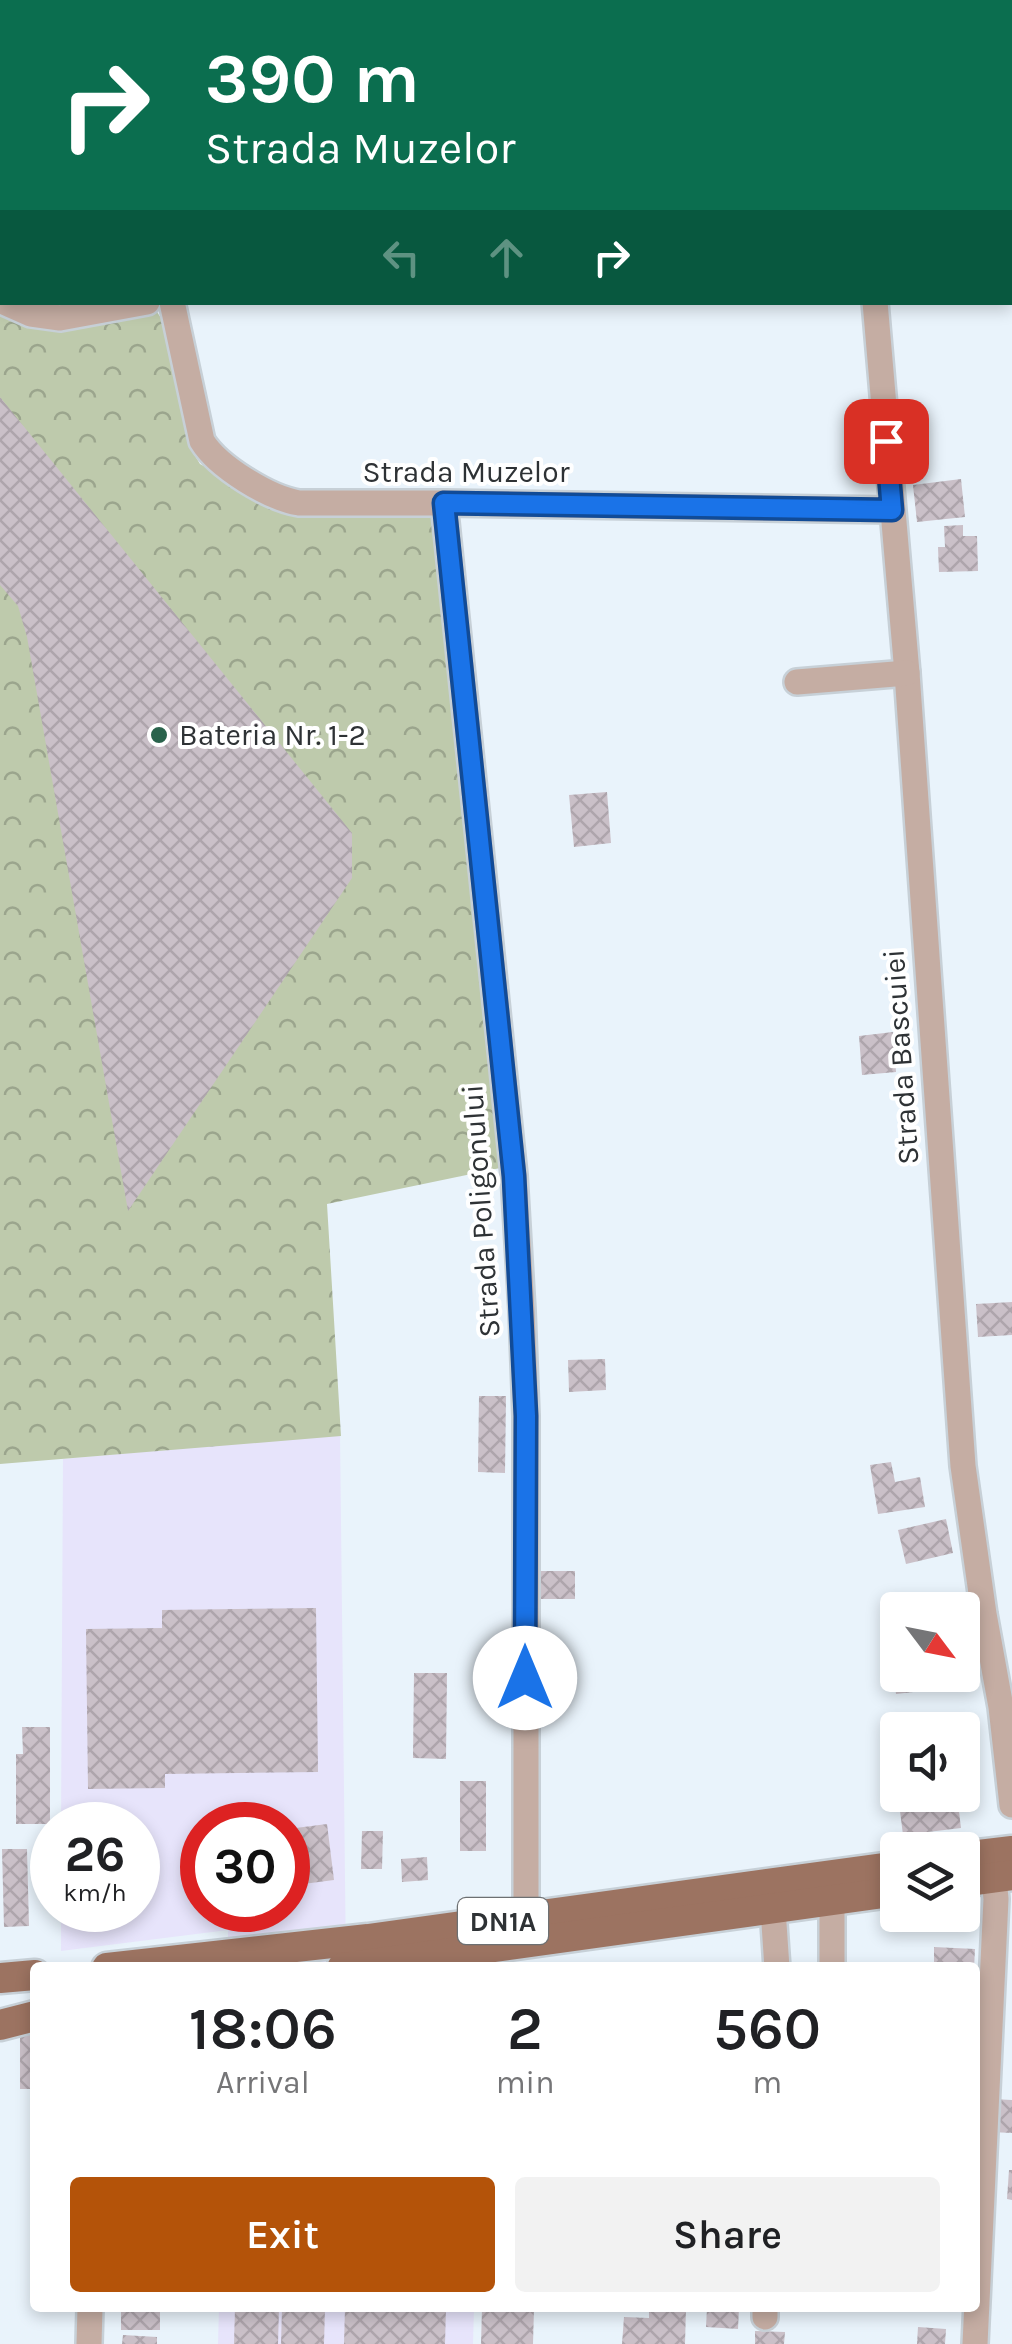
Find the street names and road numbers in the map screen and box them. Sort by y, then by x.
street label: Strada Muzelor [362,454,570,490]
street label: Strada Bascuiei [876,948,926,1166]
street label: Strada Poligonului [454,1083,508,1339]
road number: DN1A [458,1898,548,1944]

